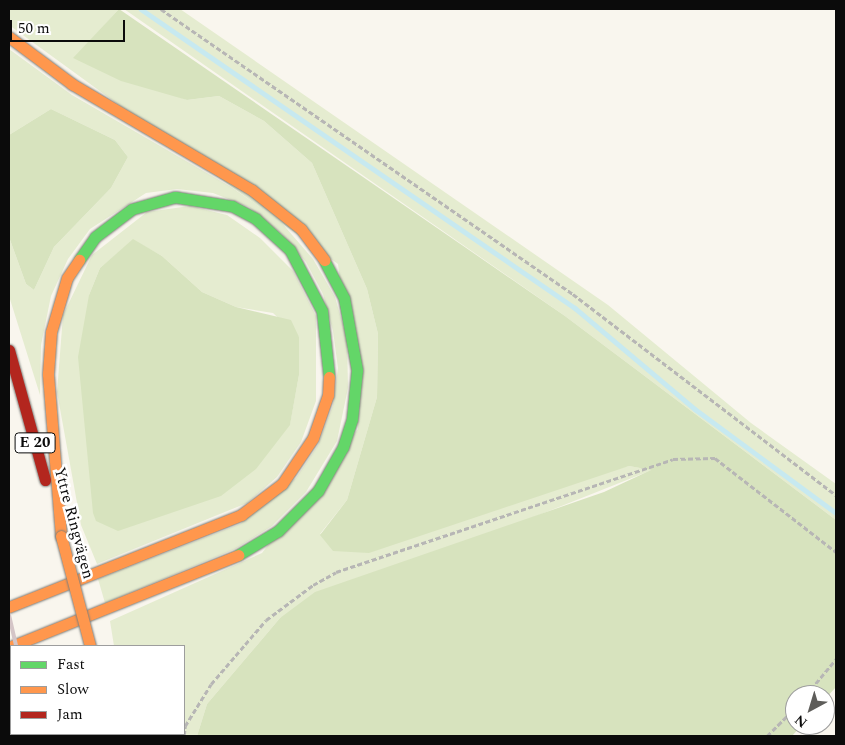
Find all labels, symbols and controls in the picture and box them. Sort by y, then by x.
scale bar [12,10,128,42]
text: 50 m [18,17,50,40]
road number: E 20 [14,430,56,456]
street label: Yttre Ringvägen [50,465,98,581]
legend [10,645,185,735]
text: Fast [57,653,85,676]
text: Slow [57,678,89,701]
north arrow [785,685,835,735]
text: Jam [57,703,83,726]
text: N [790,710,812,733]

